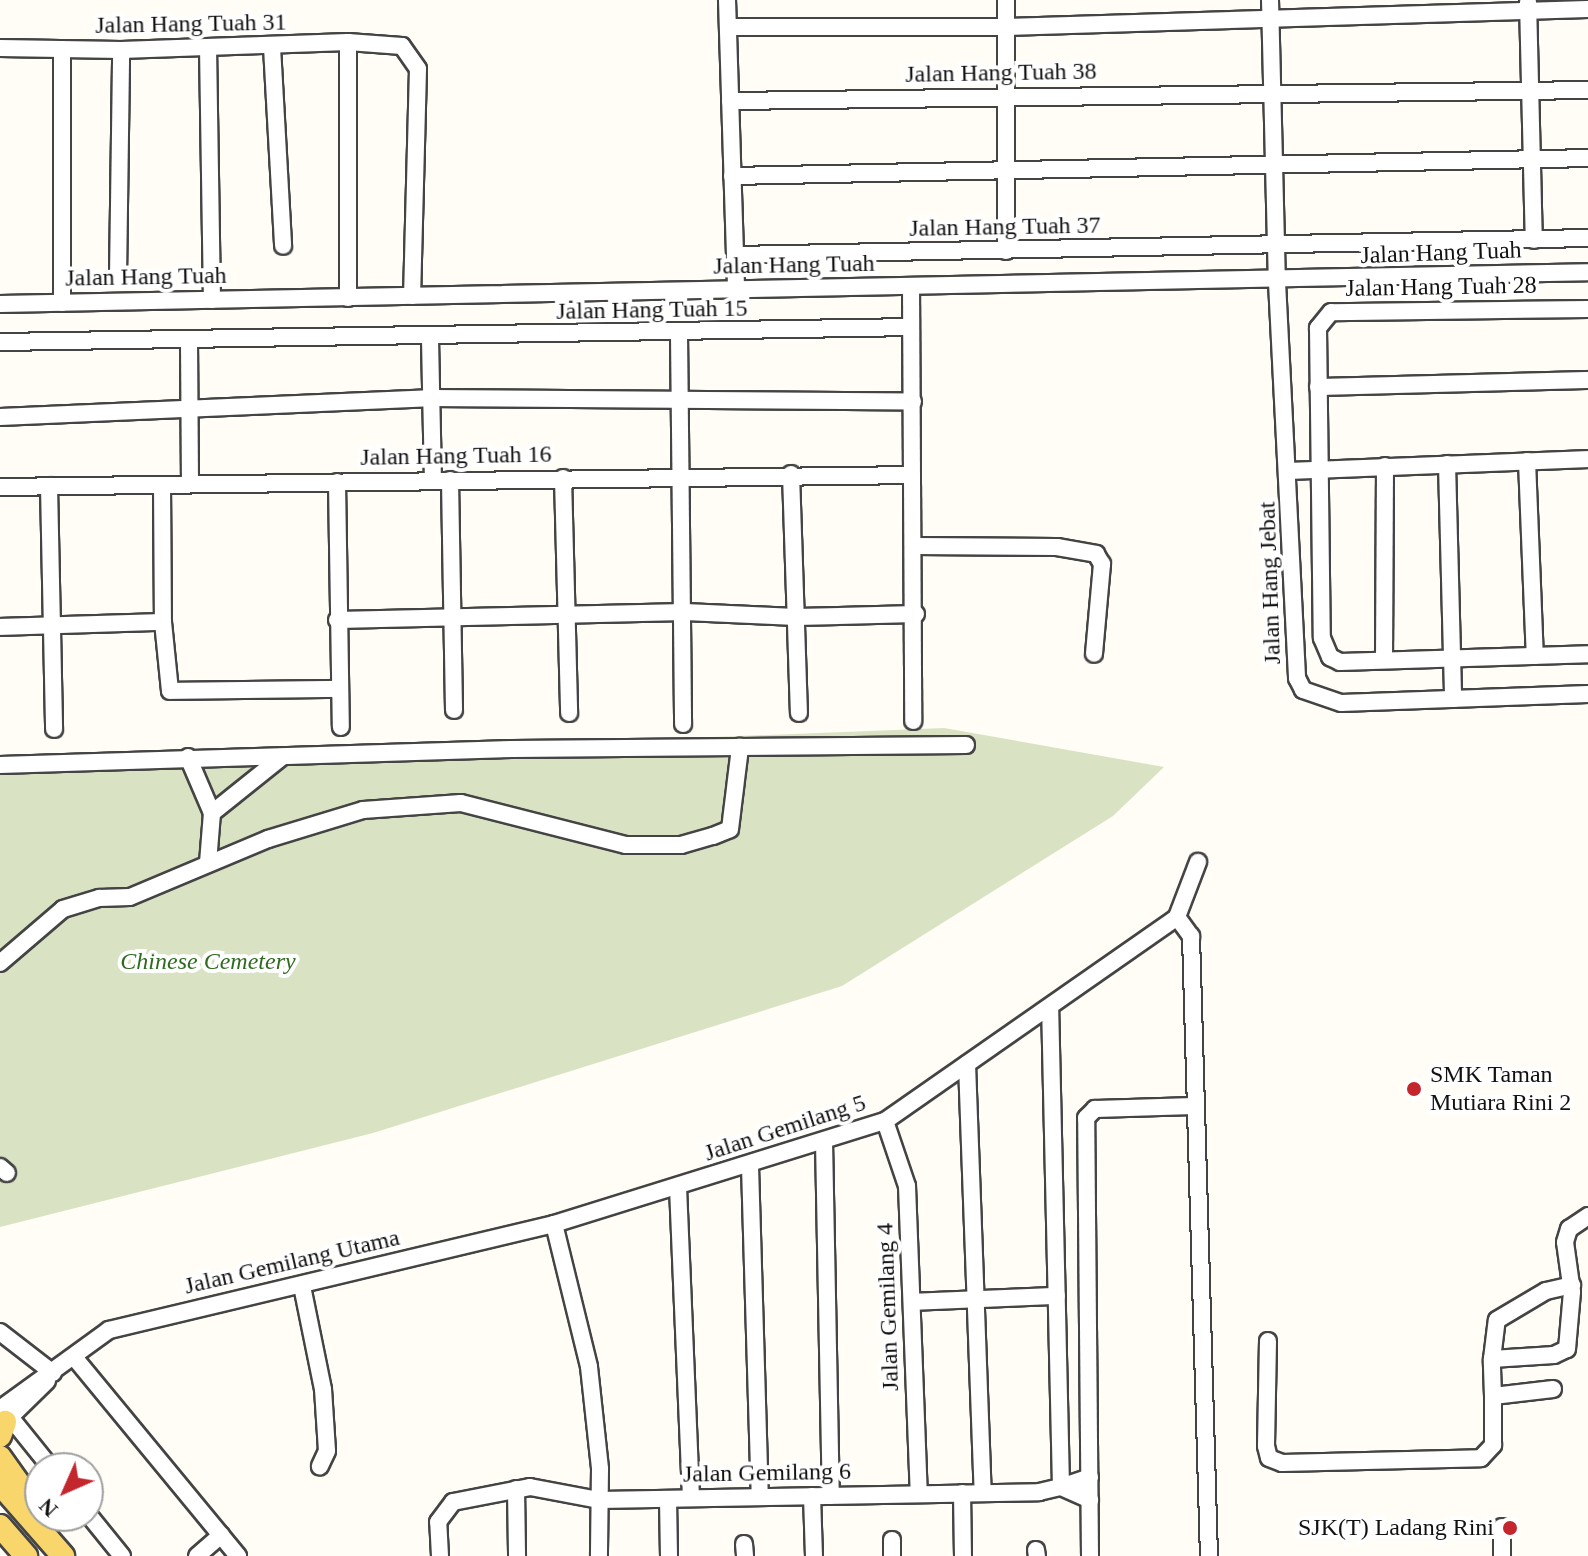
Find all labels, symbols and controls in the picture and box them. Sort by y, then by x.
street label: Jalan Hang Tuah 31 [95,8,287,40]
street label: Jalan Hang Tuah 38 [905,57,1097,89]
street label: Jalan Hang Tuah 37 [909,211,1101,243]
street label: Jalan Hang Tuah [1360,236,1522,270]
street label: Jalan Hang Tuah [713,249,875,281]
street label: Jalan Hang Tuah [65,261,227,293]
street label: Jalan Hang Tuah 28 [1345,271,1537,303]
street label: Jalan Hang Tuah 15 [556,294,748,326]
street label: Jalan Hang Tuah 16 [360,440,552,472]
street label: Jalan Hang Jebat [1253,501,1287,665]
park label: Chinese Cemetery [120,948,296,976]
place label: SMK Taman Mutiara Rini 2 [1430,1061,1571,1117]
marker: SMK Taman Mutiara Rini 2 [1405,1080,1423,1098]
street label: Jalan Gemilang 5 [701,1088,869,1168]
street label: Jalan Gemilang Utama [182,1223,402,1301]
street label: Jalan Gemilang 4 [871,1223,905,1391]
north arrow [24,1452,104,1532]
street label: Jalan Gemilang 6 [683,1457,851,1489]
text: N [34,1493,63,1522]
place label: SJK(T) Ladang Rini [1298,1514,1494,1542]
marker: SJK(T) Ladang Rini [1501,1519,1519,1537]

